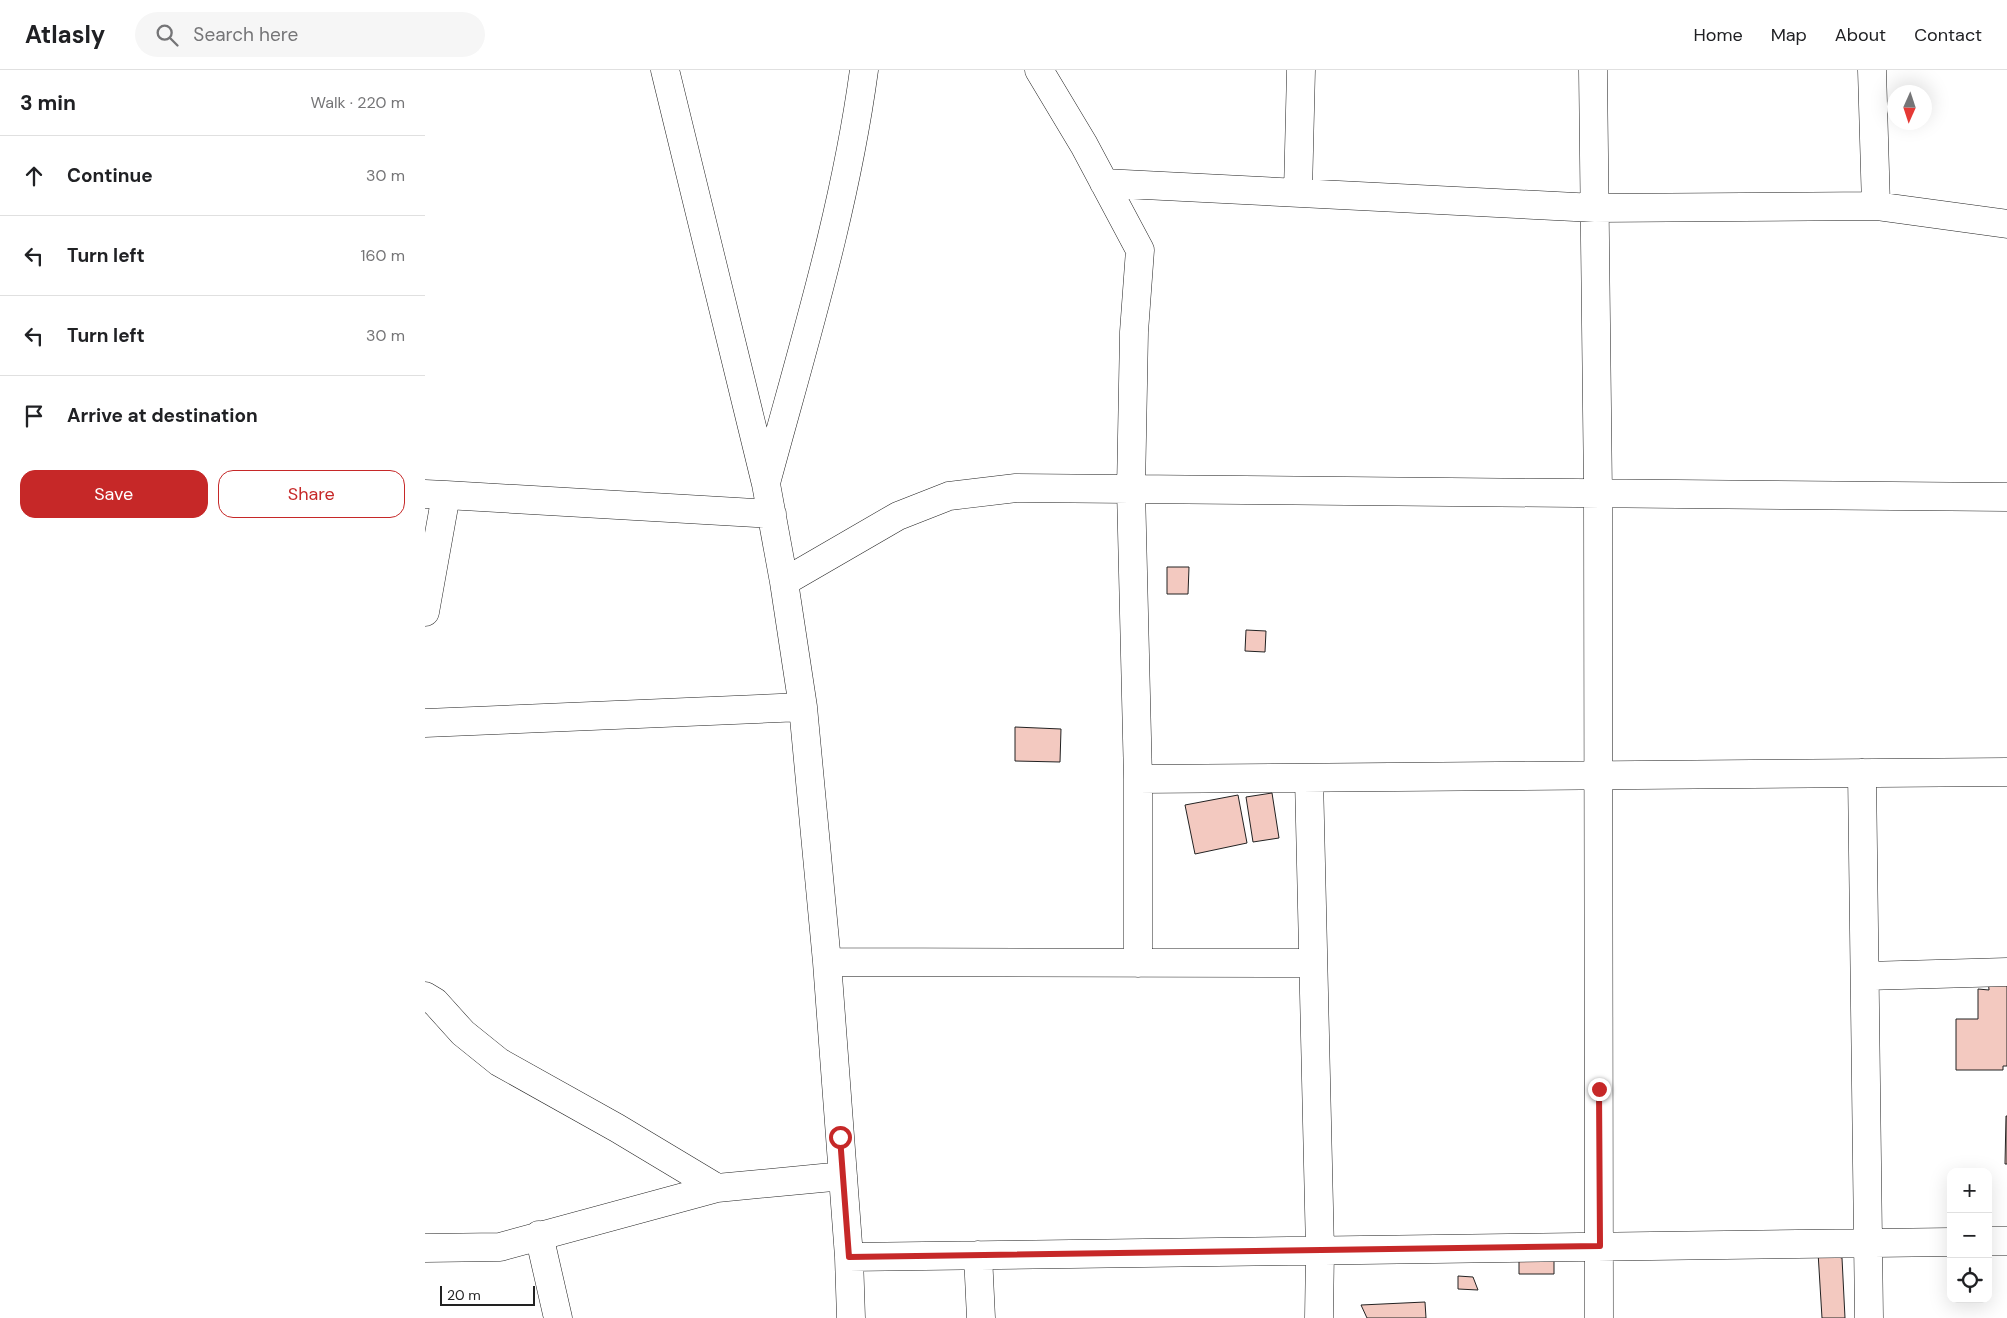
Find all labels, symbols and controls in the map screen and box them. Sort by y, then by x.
search box [135,12,485,57]
text: Atlasly [25,19,105,50]
icon: search [153,21,181,49]
text: Search here [193,22,298,47]
text: Home [1693,23,1743,47]
text: Map [1771,23,1807,47]
text: About [1835,23,1886,47]
text: Contact [1914,23,1982,47]
north arrow [1887,85,1932,130]
text: 3 min [20,89,76,117]
text: Walk · 220 m [311,92,405,113]
icon: ahead [20,162,48,190]
text: Continue [67,163,153,188]
text: 30 m [366,165,405,186]
icon: left [20,242,48,270]
text: Turn left [67,243,145,268]
text: 160 m [361,245,405,266]
icon: left [20,322,48,350]
text: Turn left [67,323,145,348]
text: 30 m [366,325,405,346]
icon: arrive [20,402,48,430]
text: Arrive at destination [67,403,258,428]
button: Save [20,470,208,518]
button: Share [218,470,405,518]
route end [1588,1078,1611,1101]
route start [829,1126,852,1149]
map controls [1947,1168,1992,1303]
button: + [1947,1168,1992,1213]
button: − [1947,1213,1992,1258]
button: locate [1947,1258,1992,1303]
scale bar [440,1283,535,1306]
text: 20 m [447,1286,481,1304]

